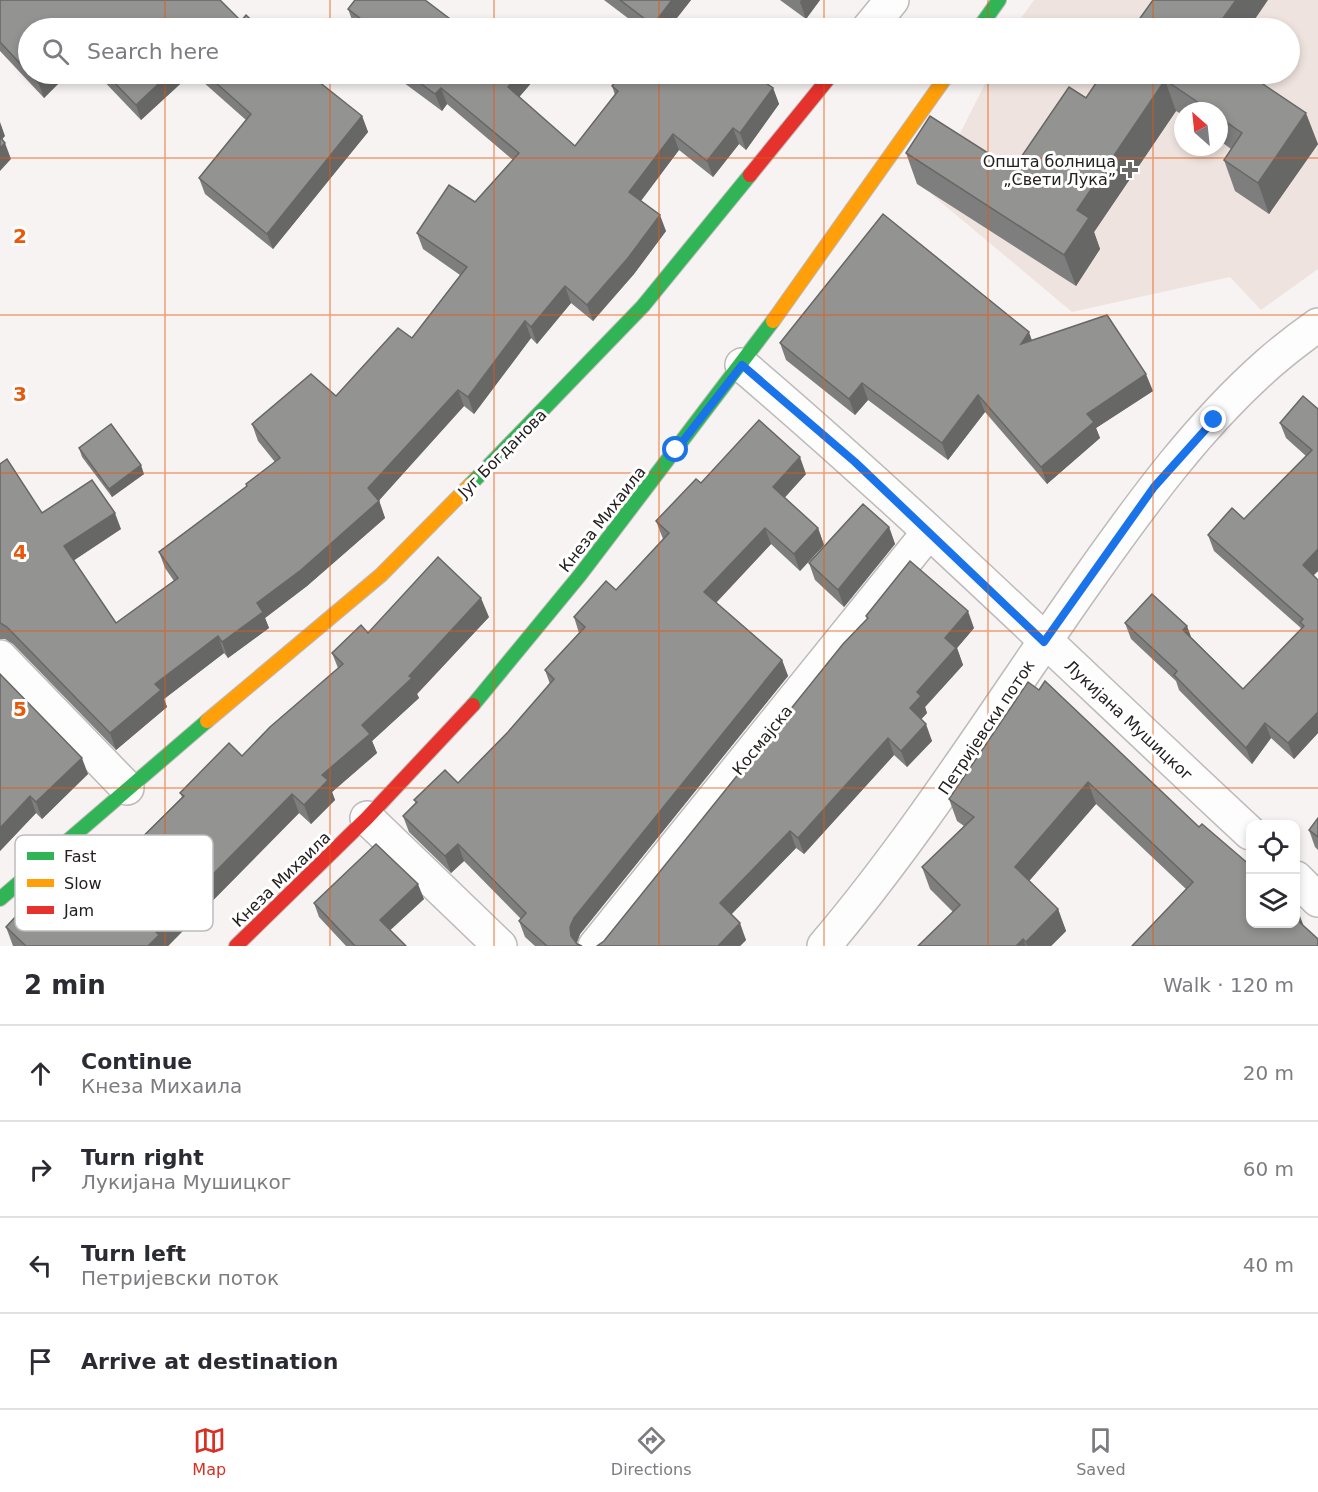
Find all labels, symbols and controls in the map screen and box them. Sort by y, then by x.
search box [18,18,1300,84]
icon: search [39,35,72,68]
text: Search here [87,39,219,64]
north arrow [1174,102,1228,156]
place label: Општа болница „Свети Лука” [983,152,1116,189]
marker: Општа болница „Свети Лука” [1121,161,1139,179]
text: 2 [13,224,27,248]
text: 3 [13,382,27,406]
street label: Југ Богданова [453,405,551,502]
route end [1200,406,1226,432]
route start [662,436,688,462]
street label: Кнеза Михаила [555,463,650,576]
text: 4 [13,540,27,564]
street label: Петријевски поток [934,656,1039,798]
street label: Лукијана Мушицког [1061,656,1197,785]
text: 5 [13,697,27,721]
street label: Космајска [728,701,796,779]
map controls [1246,820,1300,928]
button: locate [1246,820,1300,874]
street label: Кнеза Михаила [228,828,334,931]
legend [15,835,213,931]
text: Fast [64,847,96,866]
text: Slow [64,874,101,893]
button: layers [1246,874,1300,928]
text: Jam [63,901,94,920]
text: 2 min [24,970,106,1000]
text: Walk · 120 m [1163,973,1294,997]
text: Continue [81,1049,192,1074]
icon: ahead [24,1057,57,1090]
text: 20 m [1243,1061,1294,1085]
text: Кнеза Михаила [81,1074,242,1098]
text: Turn right [81,1145,204,1170]
icon: right [24,1153,57,1186]
text: 60 m [1243,1157,1294,1181]
text: Лукијана Мушицког [81,1170,291,1194]
text: Turn left [81,1241,186,1266]
icon: left [24,1249,57,1282]
text: 40 m [1243,1253,1294,1277]
text: Петријевски поток [81,1266,279,1290]
icon: arrive [24,1345,57,1378]
text: Arrive at destination [81,1349,338,1374]
tab: Map [192,1424,226,1479]
tab: Directions [611,1424,691,1479]
tab: Saved [1076,1424,1126,1479]

